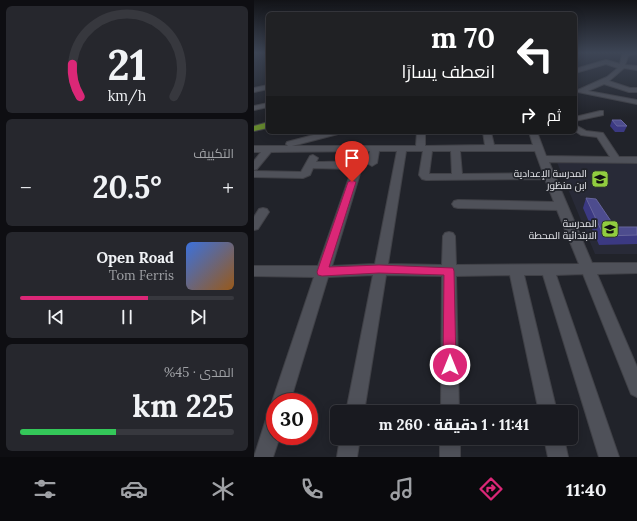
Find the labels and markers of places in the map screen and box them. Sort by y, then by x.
pin [335,141,369,182]
place label: المدرسة الإعدادية ابن منظور [514,167,587,192]
school or university icon: المدرسة الإعدادية ابن منظور [590,169,610,189]
place label: المدرسة الابتدائية المحطة [529,217,597,242]
school or university icon: المدرسة الابتدائية المحطة [600,219,620,239]

